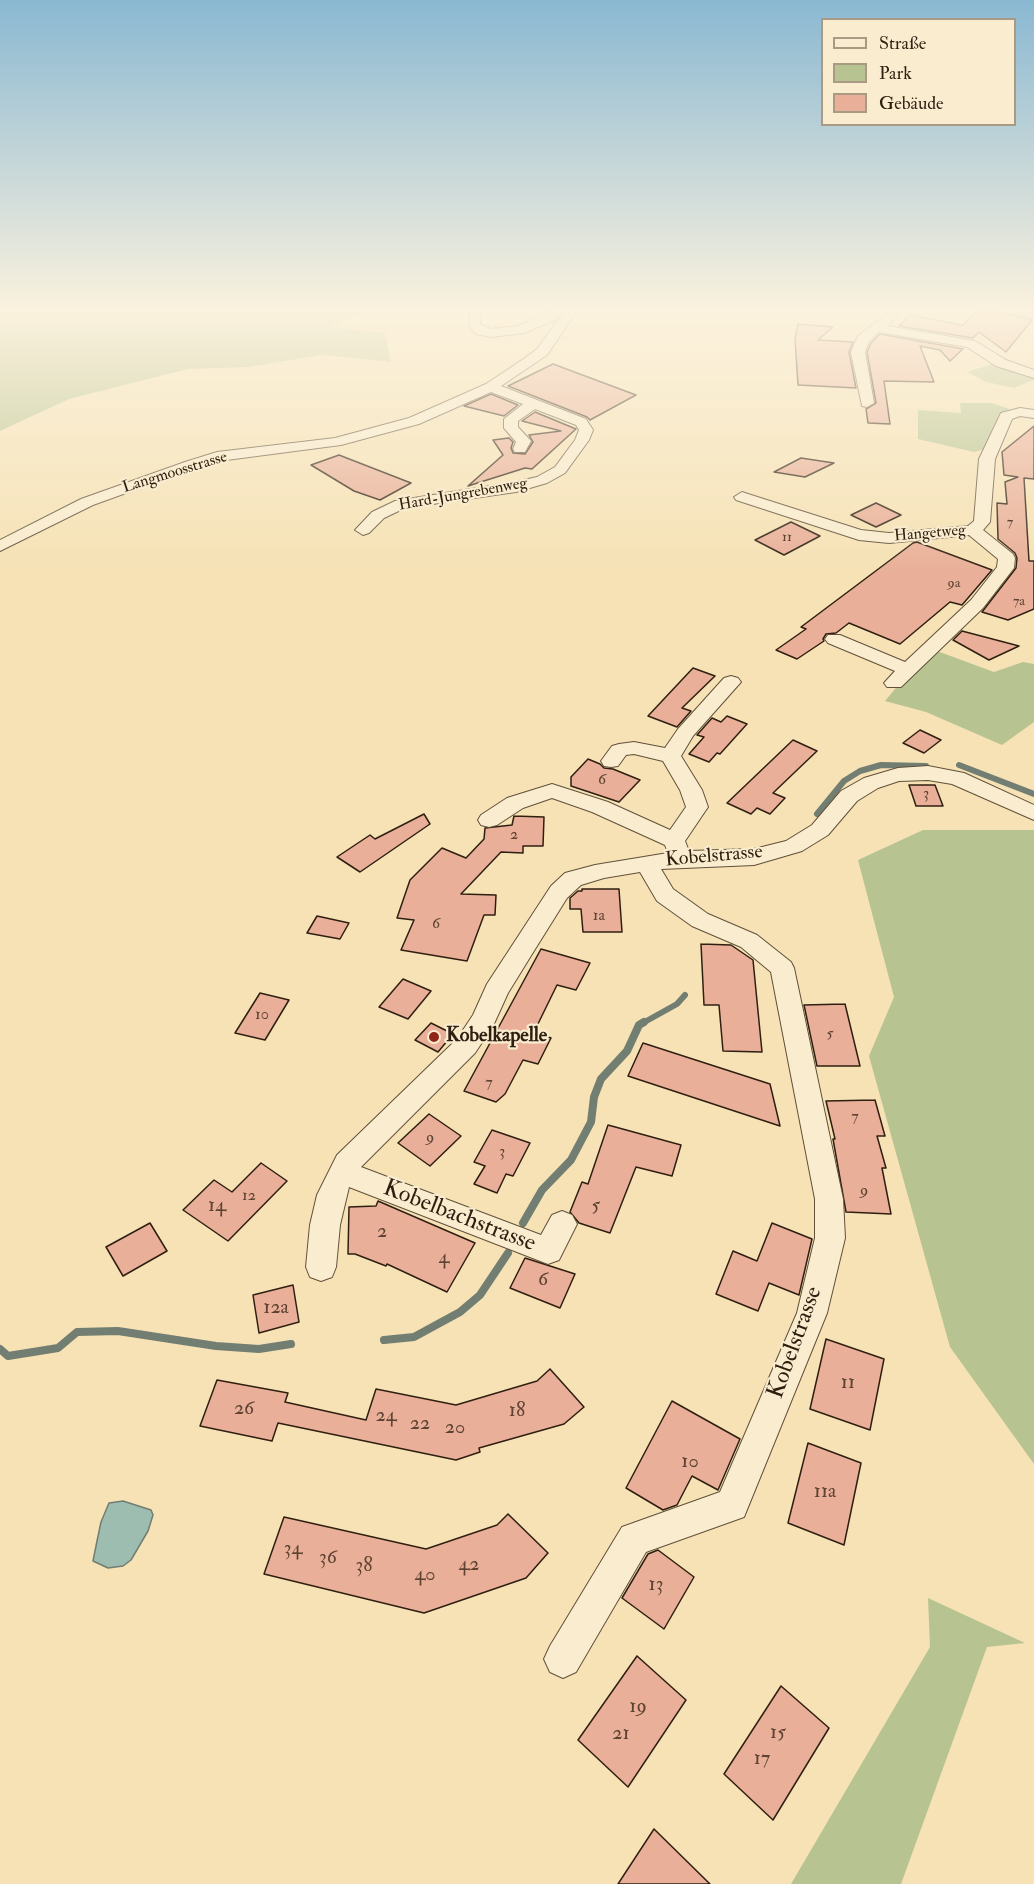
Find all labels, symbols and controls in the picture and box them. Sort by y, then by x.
legend [821,18,1016,126]
text: Straße [879,32,926,55]
text: Park [879,62,912,85]
text: Gebäude [879,92,944,115]
street label: Langmoosstrasse [120,448,230,498]
street label: Hard-Jungrebenweg [397,474,529,516]
house number: 7 [1007,515,1013,531]
street label: Hangetweg [893,521,967,547]
house number: 11 [782,530,792,546]
house number: 9a [948,576,960,592]
house number: 7a [1013,594,1025,610]
house number: 6 [598,771,606,791]
house number: 3 [923,785,929,805]
house number: 2 [510,826,518,846]
street label: Kobelstrasse [664,841,764,873]
house number: 1a [593,907,605,927]
house number: 6 [432,915,440,935]
house number: 10 [255,1006,269,1026]
place label: Kobelkapelle [446,1025,547,1049]
house number: 5 [826,1025,834,1045]
marker: Kobelkapelle [427,1030,441,1044]
house number: 7 [485,1074,493,1094]
house number: 7 [851,1108,859,1128]
house number: 9 [426,1129,434,1149]
house number: 3 [499,1143,505,1163]
street label: Kobelbachstrasse [379,1175,539,1259]
house number: 9 [860,1182,868,1202]
house number: 12 [242,1187,256,1207]
house number: 14 [208,1195,226,1219]
house number: 5 [592,1195,600,1219]
house number: 2 [377,1221,387,1245]
house number: 4 [439,1247,449,1271]
house number: 6 [538,1269,548,1293]
street label: Kobelstrasse [762,1283,830,1403]
house number: 12a [263,1297,289,1321]
house number: 11 [841,1372,855,1396]
house number: 26 [234,1398,254,1422]
house number: 18 [509,1400,525,1424]
house number: 24 [376,1405,396,1429]
house number: 22 [410,1413,430,1437]
house number: 20 [445,1417,465,1441]
house number: 10 [681,1451,699,1475]
house number: 11a [814,1481,836,1505]
house number: 34 [284,1538,302,1562]
house number: 36 [319,1547,337,1571]
house number: 42 [459,1554,479,1578]
house number: 38 [355,1555,373,1579]
house number: 40 [414,1564,436,1588]
house number: 13 [649,1574,663,1598]
house number: 19 [629,1696,647,1720]
house number: 15 [770,1722,786,1746]
house number: 21 [612,1723,630,1747]
house number: 17 [754,1748,770,1772]

